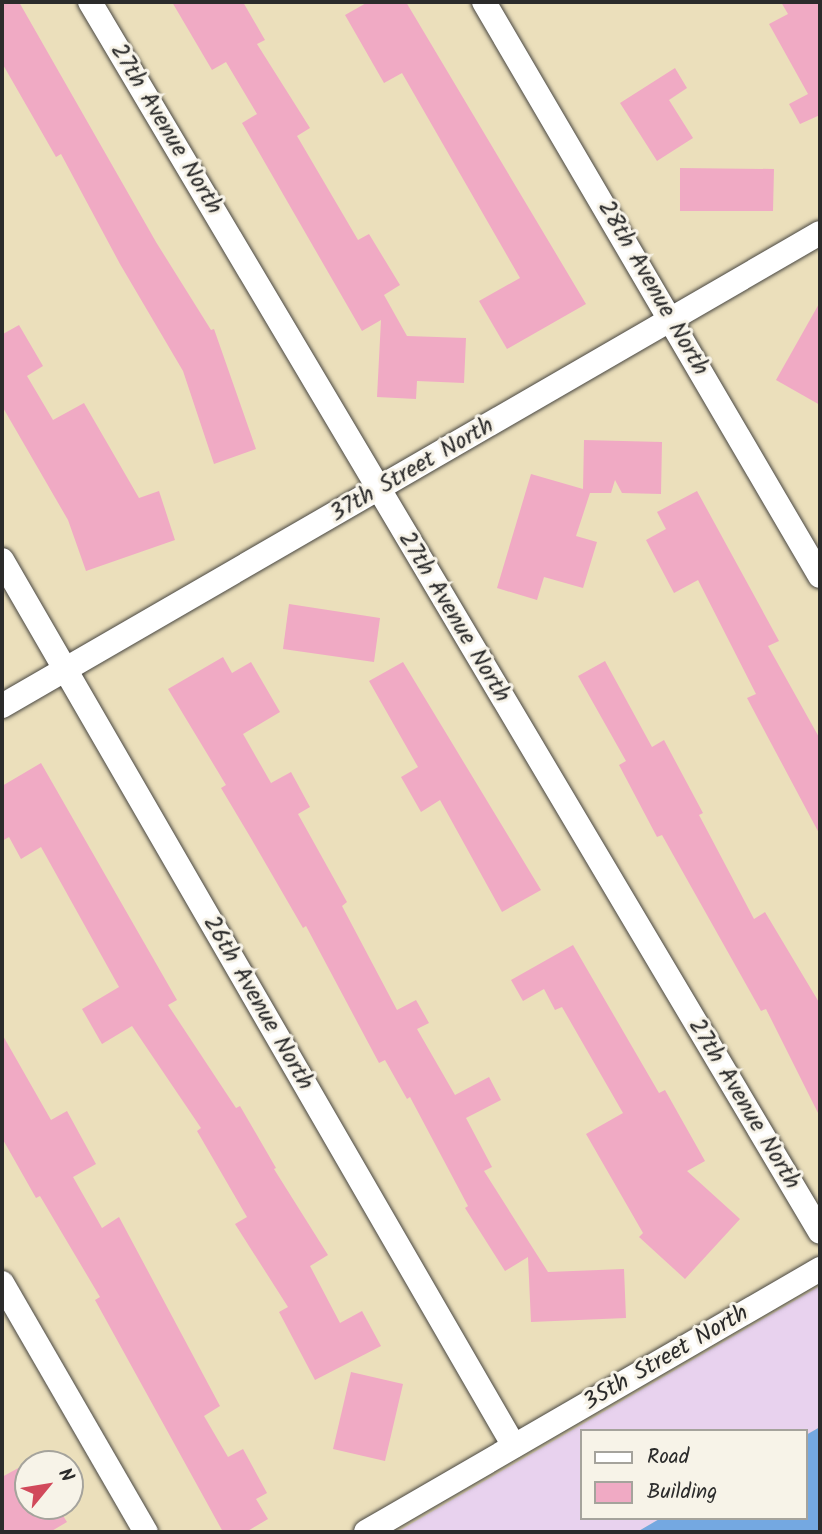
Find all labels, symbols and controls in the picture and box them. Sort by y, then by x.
street label: 27th Avenue North [104,38,228,220]
street label: 28th Avenue North [591,195,715,381]
street label: 37th Street North [325,411,499,529]
street label: 27th Avenue North [392,526,516,708]
street label: 26th Avenue North [196,911,320,1095]
street label: 27th Avenue North [682,1013,806,1195]
street label: 35th Street North [578,1299,754,1417]
legend [580,1429,808,1520]
text: Road [647,1441,689,1474]
north arrow [14,1450,84,1520]
text: N [49,1463,81,1488]
text: Building [647,1476,717,1509]

